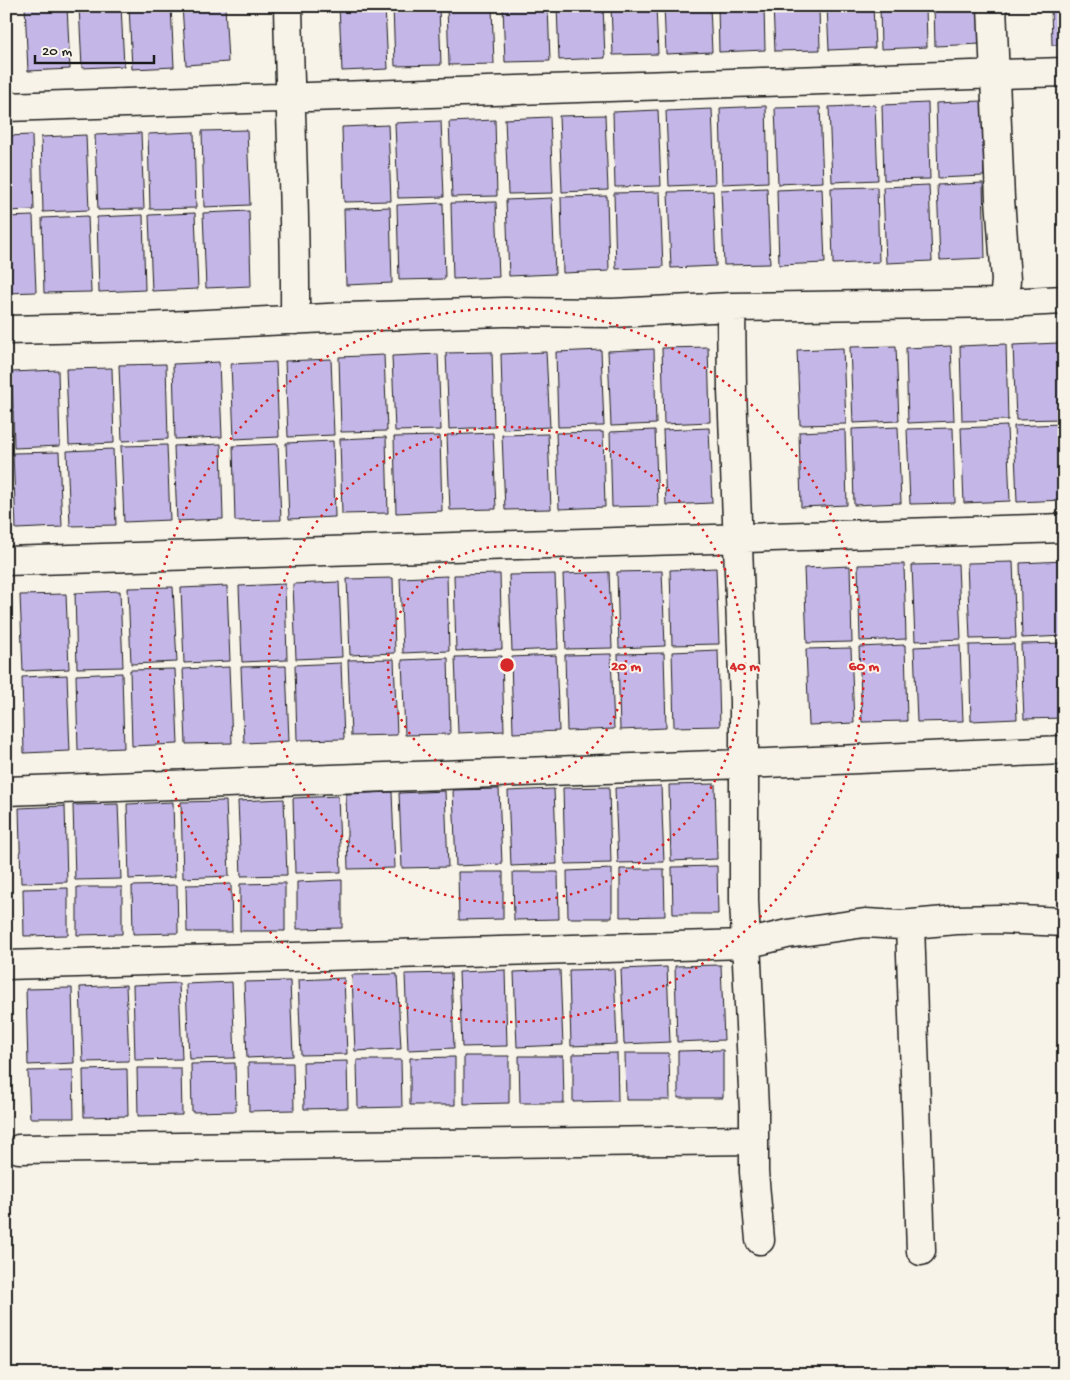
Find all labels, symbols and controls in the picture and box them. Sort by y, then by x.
scale bar [35,32,154,64]
text: 20 m [42,43,72,61]
centre of rings [498,656,516,674]
text: 20 m [611,658,641,676]
text: 40 m [729,658,760,676]
text: 60 m [849,658,880,676]

